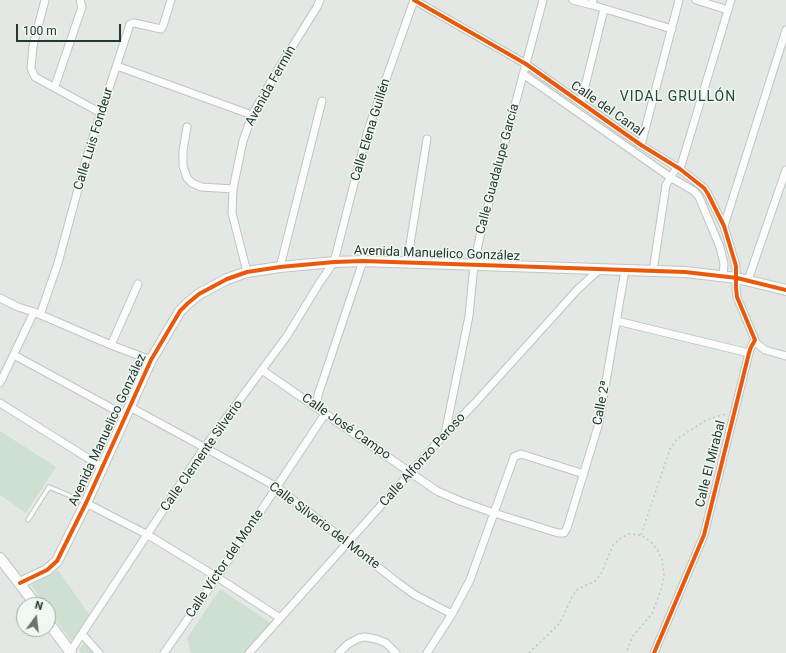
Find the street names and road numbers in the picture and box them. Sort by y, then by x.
street label: Avenida Fermín [243,43,299,129]
street label: Calle Elena Guillén [348,77,394,183]
street label: Calle del Canal [567,78,647,140]
street label: Calle Luis Fondeur [71,86,117,192]
street label: Calle Guadalupe García [473,102,523,236]
street label: Avenida Manuelico González [354,243,520,265]
street label: Avenida Manuelico González [66,351,150,509]
street label: Calle 2ª [590,379,614,427]
street label: Calle José Campo [299,390,393,464]
street label: Calle Clemente Silverio [158,397,246,515]
street label: Calle Alfonzo Peroso [377,410,469,510]
street label: Calle El Mirabal [693,419,729,509]
street label: Calle Silverio del Monte [265,479,383,573]
street label: Calle Víctor del Monte [183,507,267,621]

